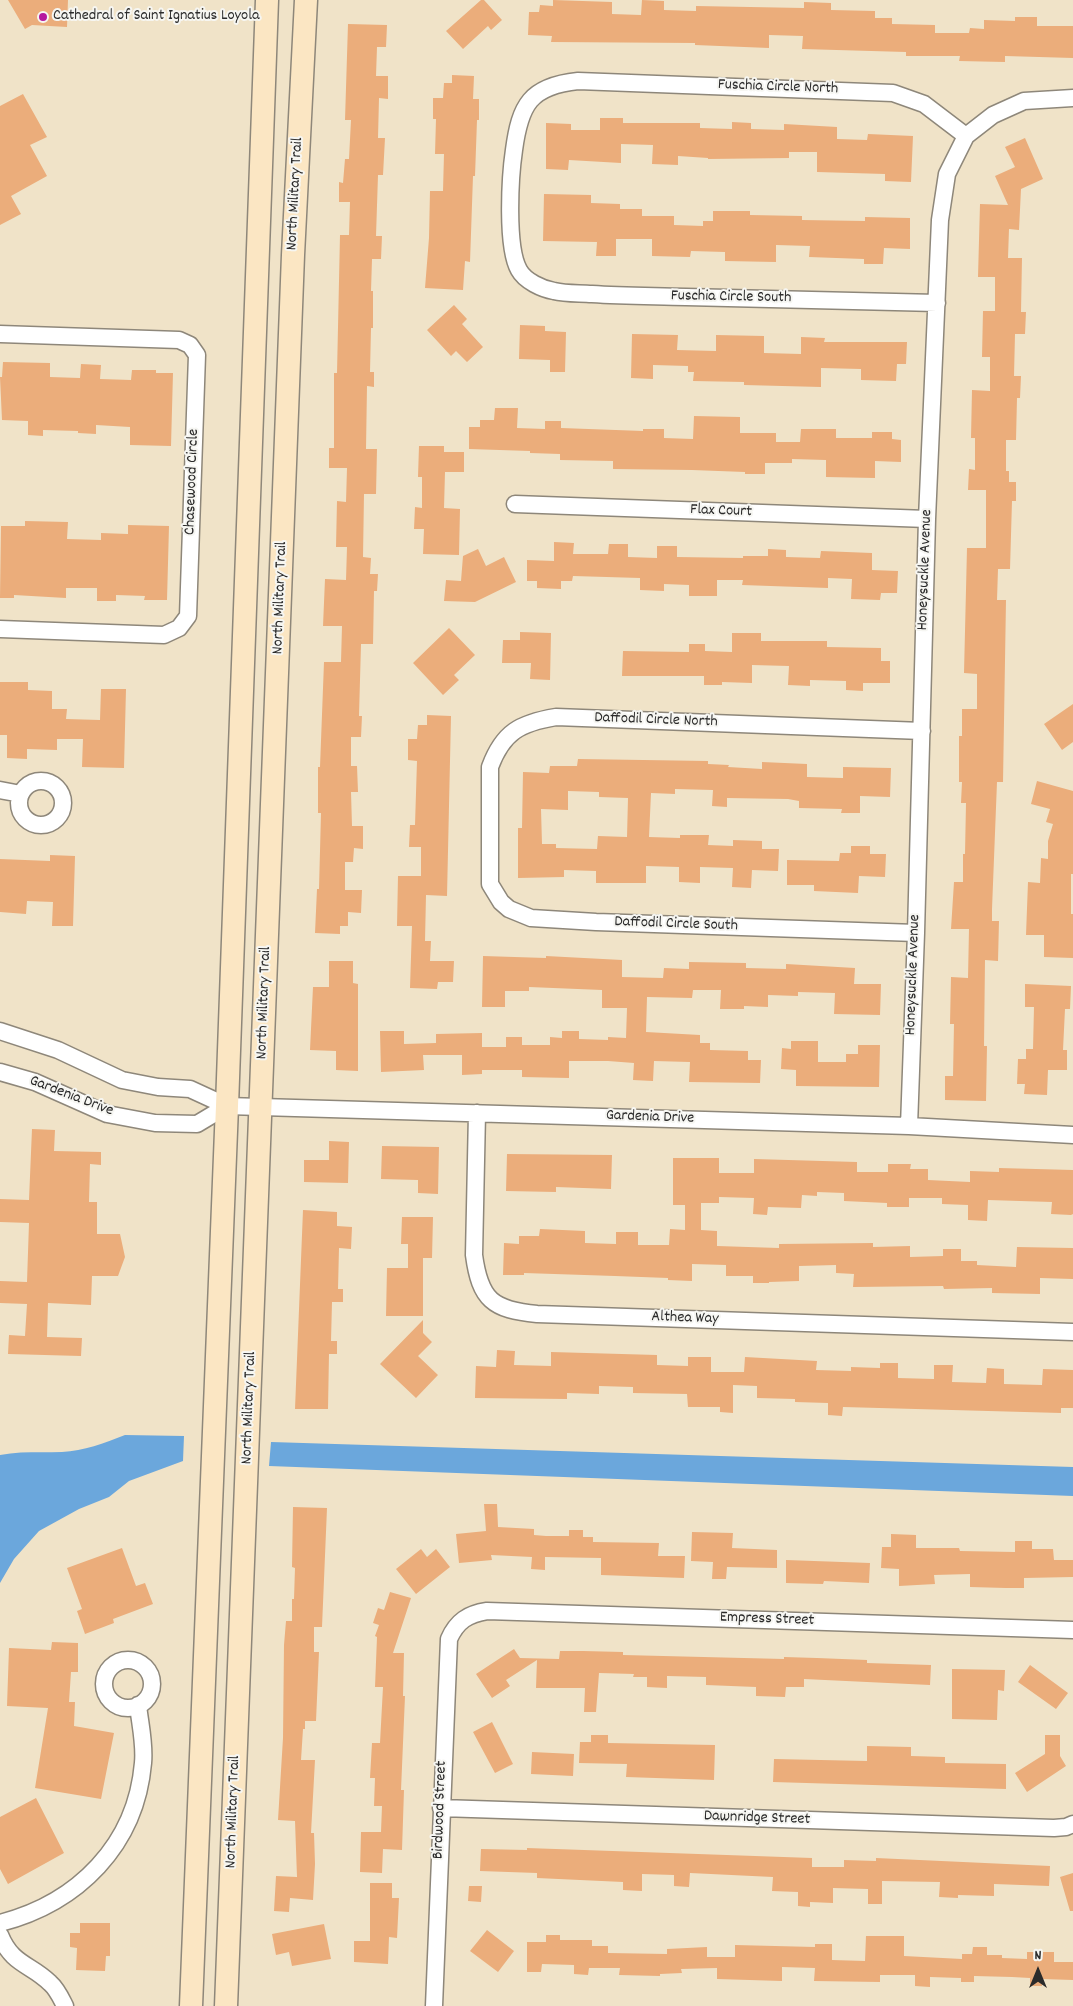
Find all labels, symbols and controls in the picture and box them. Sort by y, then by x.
place label: Cathedral of Saint Ignatius Loyola [53,7,260,27]
marker: Cathedral of Saint Ignatius Loyola [37,11,49,23]
street label: Fuschia Circle North [717,76,839,100]
street label: North Military Trail [283,137,309,251]
street label: Fuschia Circle South [671,287,791,309]
street label: Chasewood Circle [182,429,204,535]
street label: Flax Court [690,501,752,523]
street label: Honeysuckle Avenue [914,509,938,631]
street label: North Military Trail [269,541,293,655]
street label: Daffodil Circle North [594,709,718,733]
street label: Daffodil Circle South [614,913,738,937]
street label: Honeysuckle Avenue [902,914,926,1036]
street label: North Military Trail [253,946,277,1060]
street label: Gardenia Drive [26,1072,116,1122]
street label: Gardenia Drive [605,1107,695,1129]
street label: Althea Way [651,1308,719,1330]
street label: North Military Trail [238,1351,262,1465]
street label: Empress Street [719,1609,815,1631]
street label: North Military Trail [222,1755,246,1869]
street label: Birdwood Street [430,1760,452,1860]
street label: Dawnridge Street [703,1808,811,1830]
north arrow [1013,1946,1063,1996]
text: N [1035,1946,1041,1966]

